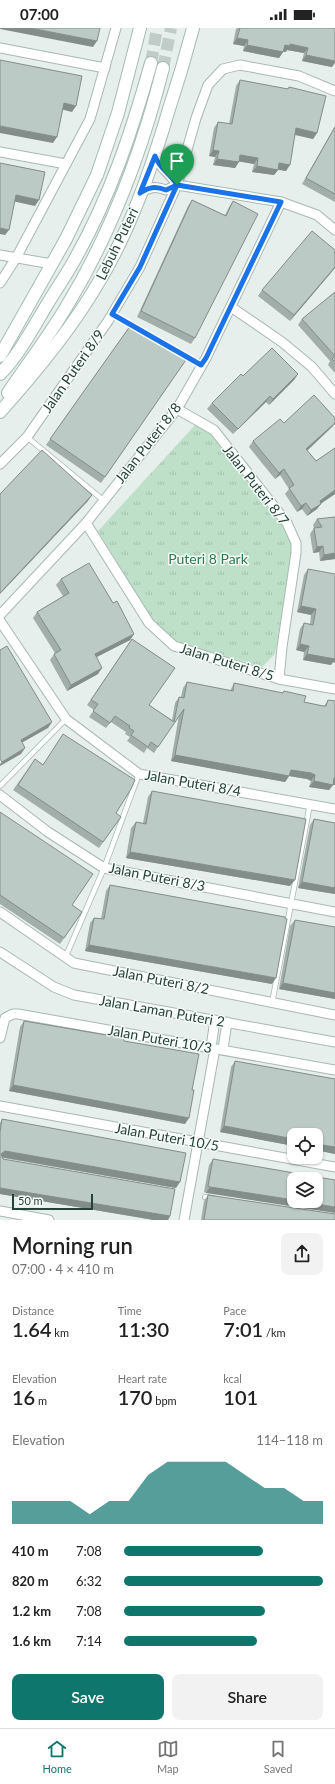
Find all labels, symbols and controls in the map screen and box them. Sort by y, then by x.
text: 07:00 [20,5,59,23]
pin [160,144,194,185]
icon: arrive [166,150,188,172]
street label: Lebuh Puteri [92,205,141,283]
street label: Jalan Puteri 8/9 [38,326,107,415]
street label: Jalan Puteri 8/8 [111,399,184,486]
street label: Jalan Puteri 8/7 [220,441,293,528]
park label: Puteri 8 Park [168,550,249,567]
street label: Jalan Puteri 8/5 [178,639,276,684]
street label: Jalan Puteri 8/4 [144,766,243,799]
street label: Jalan Puteri 8/3 [108,859,207,894]
street label: Jalan Puteri 8/2 [112,962,211,997]
street label: Jalan Laman Puteri 2 [98,991,226,1030]
street label: Jalan Puteri 10/3 [107,1021,214,1056]
street label: Jalan Puteri 10/5 [114,1119,221,1154]
map controls [287,1128,323,1208]
button: locate [287,1128,323,1164]
button: layers [287,1172,323,1208]
scale bar [12,1192,93,1211]
text: 50 m [18,1194,43,1207]
text: Morning run [12,1232,133,1259]
button: share [281,1233,323,1275]
text: 07:00 · 4 × 410 m [12,1261,114,1277]
text: Distance [12,1304,54,1317]
text: Time [118,1304,142,1317]
text: Pace [223,1304,246,1317]
text: 1.64 [12,1317,52,1341]
text: 11:30 [118,1317,169,1341]
text: 7:01 [223,1317,263,1341]
text: km [52,1326,69,1339]
text: /km [263,1326,286,1339]
text: Elevation [12,1372,57,1385]
text: Heart rate [118,1372,167,1385]
text: kcal [223,1372,242,1385]
text: 16 [12,1385,35,1409]
text: 170 [118,1385,152,1409]
text: 101 [223,1385,258,1409]
text: m [35,1394,47,1407]
text: bpm [152,1394,177,1407]
text: Elevation [12,1432,65,1448]
text: 114–118 m [256,1432,323,1448]
text: 410 m [12,1543,49,1559]
text: 7:08 [76,1543,102,1559]
text: 820 m [12,1573,49,1589]
text: 6:32 [76,1573,102,1589]
text: 1.2 km [12,1603,51,1619]
text: 7:08 [76,1603,102,1619]
text: 1.6 km [12,1633,51,1649]
text: 7:14 [76,1633,102,1649]
button: Save [12,1674,164,1720]
button: Share [172,1674,323,1720]
tab: Home [42,1738,72,1775]
tab: Map [157,1738,179,1775]
tab: Saved [264,1738,292,1775]

